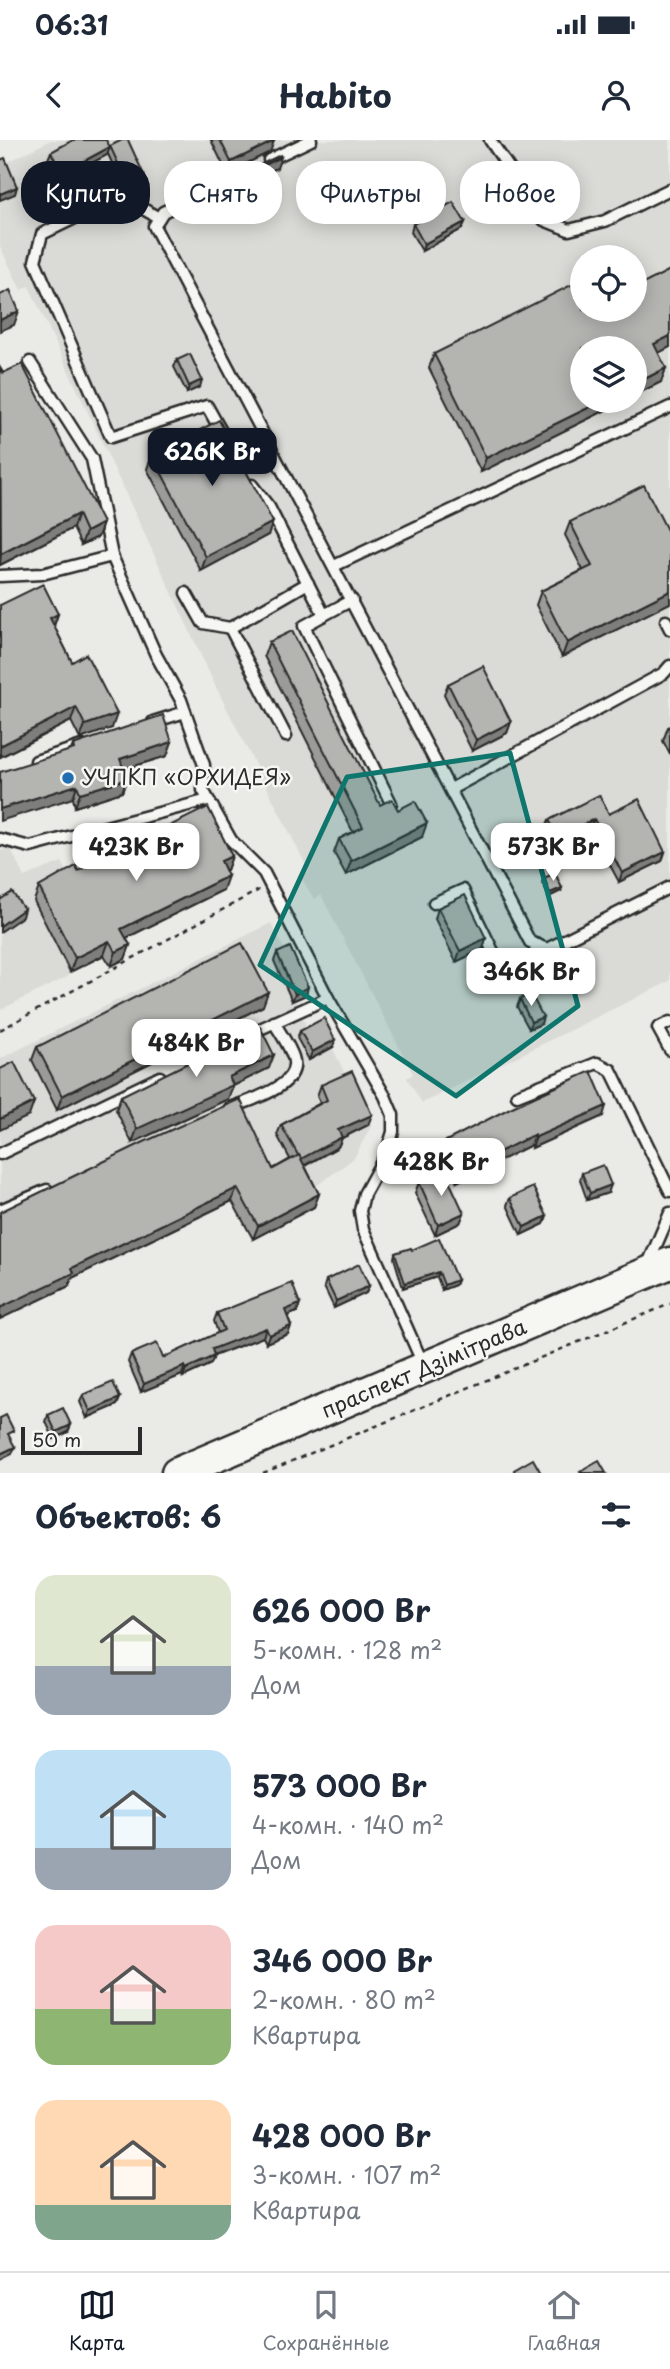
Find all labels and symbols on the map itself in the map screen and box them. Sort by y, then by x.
pin: 626K Br [147,428,277,488]
place label: УЧПКП «ОРХИДЕЯ» [82,760,291,792]
marker: УЧПКП «ОРХИДЕЯ» [60,770,76,786]
pin: 423K Br [71,824,201,883]
pin: 573K Br [488,824,618,883]
pin: 346K Br [466,948,596,1008]
pin: 484K Br [131,1020,261,1079]
pin: 428K Br [376,1138,506,1198]
street label: праспект Дзімітрава [316,1309,532,1425]
scale bar [21,1424,142,1456]

